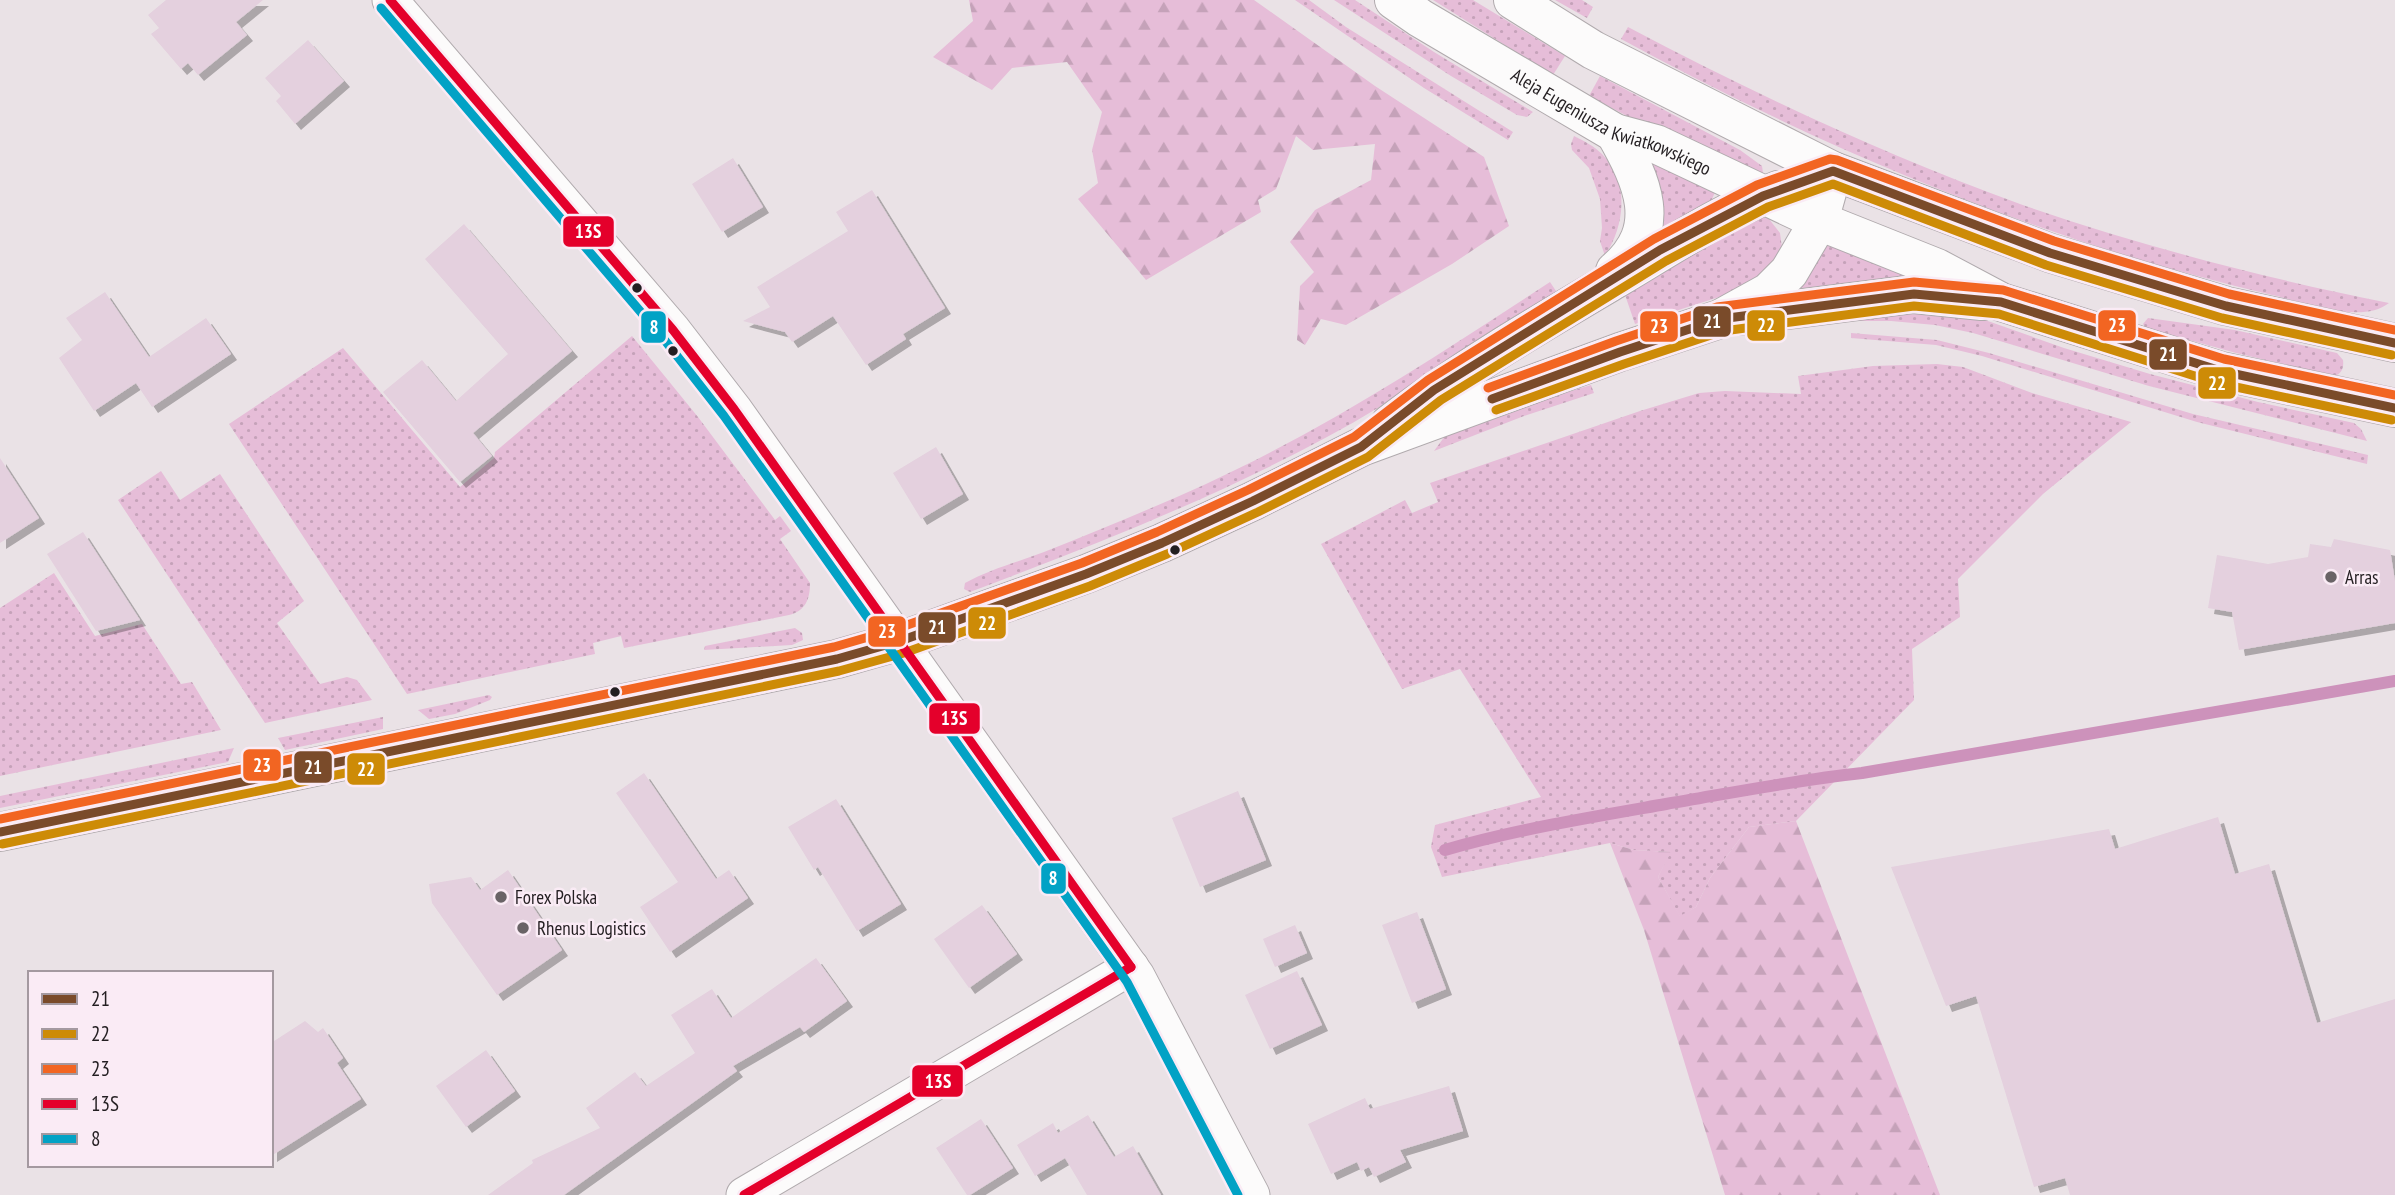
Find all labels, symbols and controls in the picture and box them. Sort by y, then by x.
street label: Aleja Eugeniusza Kwiatkowskiego [1507,63,1715,180]
line badge: 13S [562,215,615,248]
text: 13S [575,219,601,243]
unlabelled marker [630,281,644,295]
line badge: 21 [1692,305,1732,338]
text: 21 [1703,309,1721,333]
line badge: 22 [1746,309,1786,342]
line badge: 23 [2097,309,2137,342]
line badge: 8 [640,310,667,344]
line badge: 23 [1639,310,1679,343]
text: 22 [1757,313,1775,337]
text: 23 [2108,313,2126,337]
text: 23 [1650,314,1668,338]
text: 8 [649,315,659,339]
line badge: 21 [2148,338,2188,371]
text: 21 [2159,342,2177,366]
unlabelled marker [666,344,680,358]
line badge: 22 [2197,366,2237,400]
text: 22 [2208,371,2226,395]
unlabelled marker [1168,543,1182,557]
place label: Arras [2345,565,2378,589]
marker: Arras [2323,569,2339,585]
line badge: 22 [967,606,1007,640]
line badge: 21 [917,611,957,644]
text: 22 [978,611,996,635]
line badge: 23 [867,615,907,648]
text: 21 [928,615,946,639]
text: 23 [878,619,896,643]
unlabelled marker [608,685,622,699]
line badge: 13S [928,702,981,735]
text: 13S [941,706,967,730]
line badge: 23 [242,748,282,782]
line badge: 21 [293,750,333,784]
line badge: 22 [346,752,386,786]
text: 23 [253,753,271,777]
text: 21 [304,755,322,779]
text: 22 [357,757,375,781]
line badge: 8 [1040,862,1067,895]
text: 8 [1048,866,1058,890]
place label: Forex Polska [515,885,597,909]
marker: Forex Polska [493,889,509,905]
place label: Rhenus Logistics [537,916,646,940]
marker: Rhenus Logistics [515,920,531,936]
legend [28,971,273,1167]
text: 21 [91,985,110,1012]
text: 22 [91,1020,110,1047]
text: 23 [91,1055,110,1082]
line badge: 13S [911,1064,964,1098]
text: 13S [925,1069,951,1093]
text: 13S [91,1090,119,1117]
text: 8 [91,1125,100,1152]

